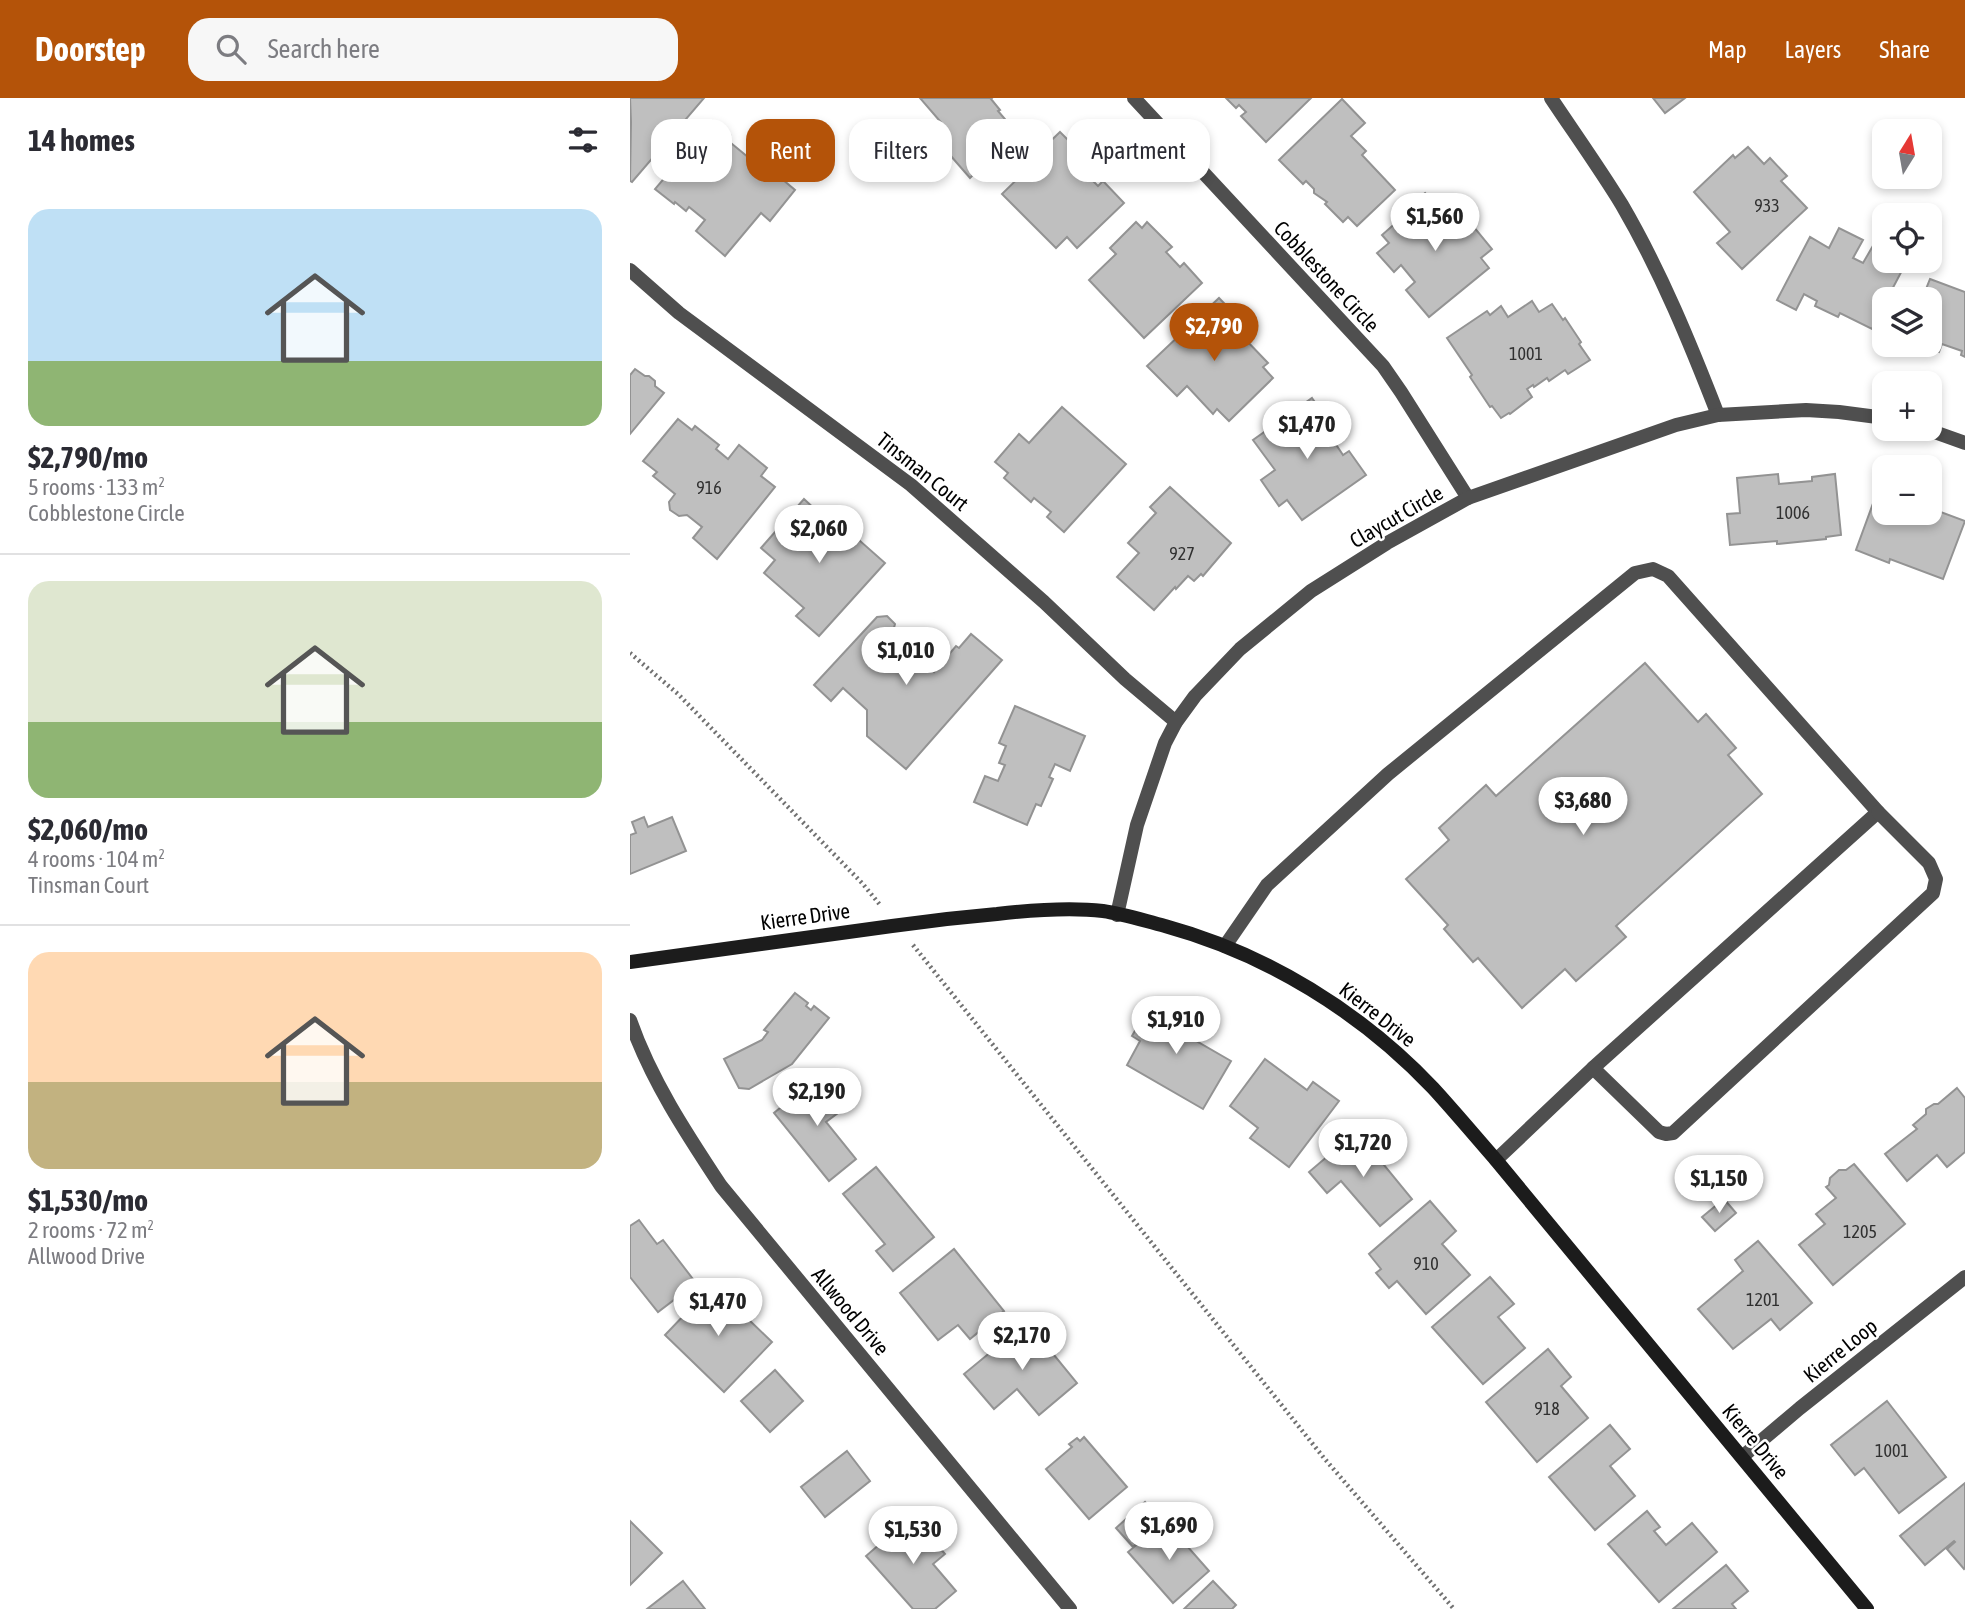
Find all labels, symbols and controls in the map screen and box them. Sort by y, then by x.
search box [188,18,678,81]
text: Doorstep [35,30,146,68]
icon: search [212,30,250,68]
text: Search here [268,34,380,64]
text: Map [1708,36,1747,63]
text: Layers [1785,36,1841,63]
text: Share [1879,36,1930,63]
chip: Buy [651,119,732,182]
chip: Rent [746,119,835,182]
chip: Filters [849,119,952,182]
chip: New [966,119,1053,182]
chip: Apartment [1067,119,1210,182]
north arrow [1872,119,1942,189]
map controls [1872,119,1942,525]
icon: filters [564,121,602,159]
text: 14 homes [28,123,135,157]
pin: $1,560 [1378,194,1492,253]
house number: 933 [1754,195,1780,216]
text: $1,560 [1407,203,1464,229]
button: locate [1872,203,1942,273]
street label: Cobblestone Circle [1269,216,1385,336]
icon: home [252,255,378,381]
button: layers [1872,287,1942,357]
pin: $2,790 [1157,303,1271,363]
text: $2,790 [1186,313,1243,339]
house number: 1001 [1509,343,1543,364]
button: + [1872,371,1942,441]
pin: $1,470 [1250,402,1364,461]
text: $1,470 [1279,411,1336,437]
street label: Tinsman Court [872,427,974,515]
text: $2,790/mo [28,440,148,474]
button: − [1872,455,1942,525]
text: 5 rooms · 133 m² [28,474,165,500]
house number: 916 [696,477,722,498]
street label: Claycut Circle [1345,480,1447,552]
text: Cobblestone Circle [28,500,185,526]
house number: 1006 [1776,502,1810,523]
pin: $2,060 [762,505,876,565]
text: $2,060 [791,515,848,541]
house number: 927 [1169,543,1195,564]
icon: home [252,627,378,753]
pin: $1,010 [849,628,963,687]
text: $1,010 [878,637,935,663]
pin: $3,680 [1526,778,1640,837]
text: $3,680 [1555,787,1612,813]
text: $2,060/mo [28,812,148,846]
text: 4 rooms · 104 m² [28,846,165,872]
text: Tinsman Court [28,872,149,898]
street label: Kierre Drive [759,898,851,934]
street label: Kierre Drive [1335,977,1421,1051]
pin: $1,910 [1119,996,1233,1056]
icon: home [252,998,378,1124]
text: $1,910 [1148,1006,1205,1032]
pin: $2,190 [760,1068,874,1128]
text: $2,190 [789,1078,846,1104]
pin: $1,720 [1306,1119,1420,1179]
text: $1,720 [1335,1129,1392,1155]
pin: $1,150 [1662,1156,1776,1215]
text: $1,150 [1691,1165,1748,1191]
text: $1,530/mo [28,1183,148,1217]
text: 2 rooms · 72 m² [28,1217,154,1243]
house number: 1205 [1843,1221,1877,1242]
text: Allwood Drive [28,1243,145,1269]
house number: 910 [1413,1253,1439,1274]
street label: Allwood Drive [807,1262,895,1360]
pin: $1,470 [661,1278,775,1338]
text: $1,470 [690,1288,747,1314]
house number: 1201 [1746,1289,1780,1310]
pin: $2,170 [965,1312,1079,1372]
street label: Kierre Loop [1799,1313,1881,1387]
text: $2,170 [994,1322,1051,1348]
house number: 918 [1534,1398,1560,1419]
street label: Kierre Drive [1718,1399,1794,1483]
house number: 1001 [1875,1440,1909,1461]
pin: $1,690 [1112,1502,1226,1562]
pin: $1,530 [856,1506,970,1566]
text: $1,690 [1141,1512,1198,1538]
text: $1,530 [885,1516,942,1542]

